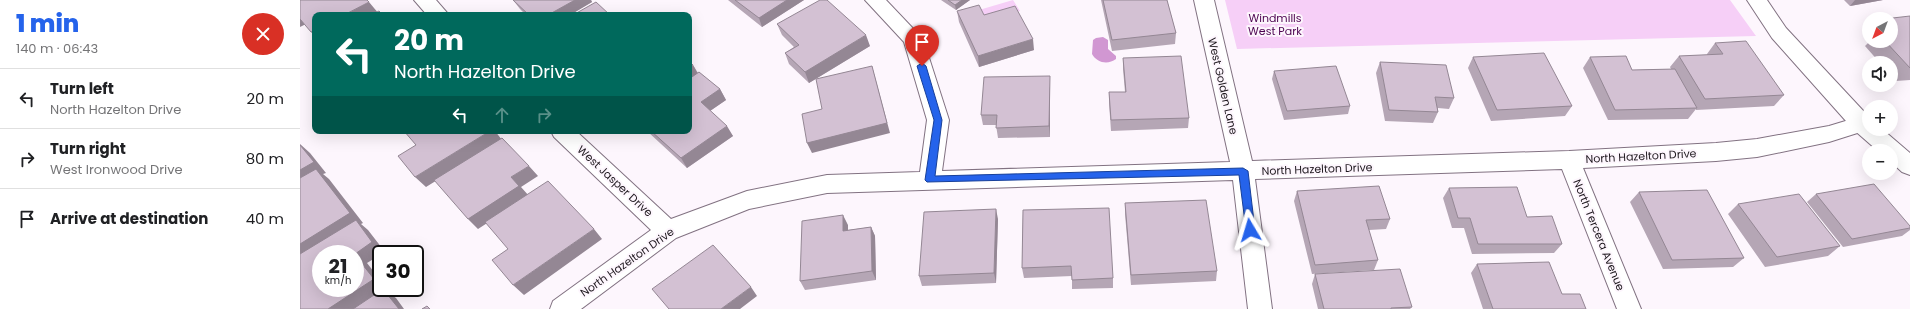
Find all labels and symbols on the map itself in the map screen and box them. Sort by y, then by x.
park label: Windmills West Park [1248,10,1302,39]
north arrow [1862,12,1898,48]
pin [905,25,939,66]
street label: West Golden Lane [1204,36,1242,136]
street label: West Jasper Drive [574,142,656,220]
street label: North Hazelton Drive [1585,145,1697,167]
street label: North Hazelton Drive [1261,159,1373,179]
street label: North Tercera Avenue [1569,177,1629,293]
position arrow [1229,209,1271,251]
street label: North Hazelton Drive [577,224,677,300]
speed limit sign: 30 [372,245,424,297]

